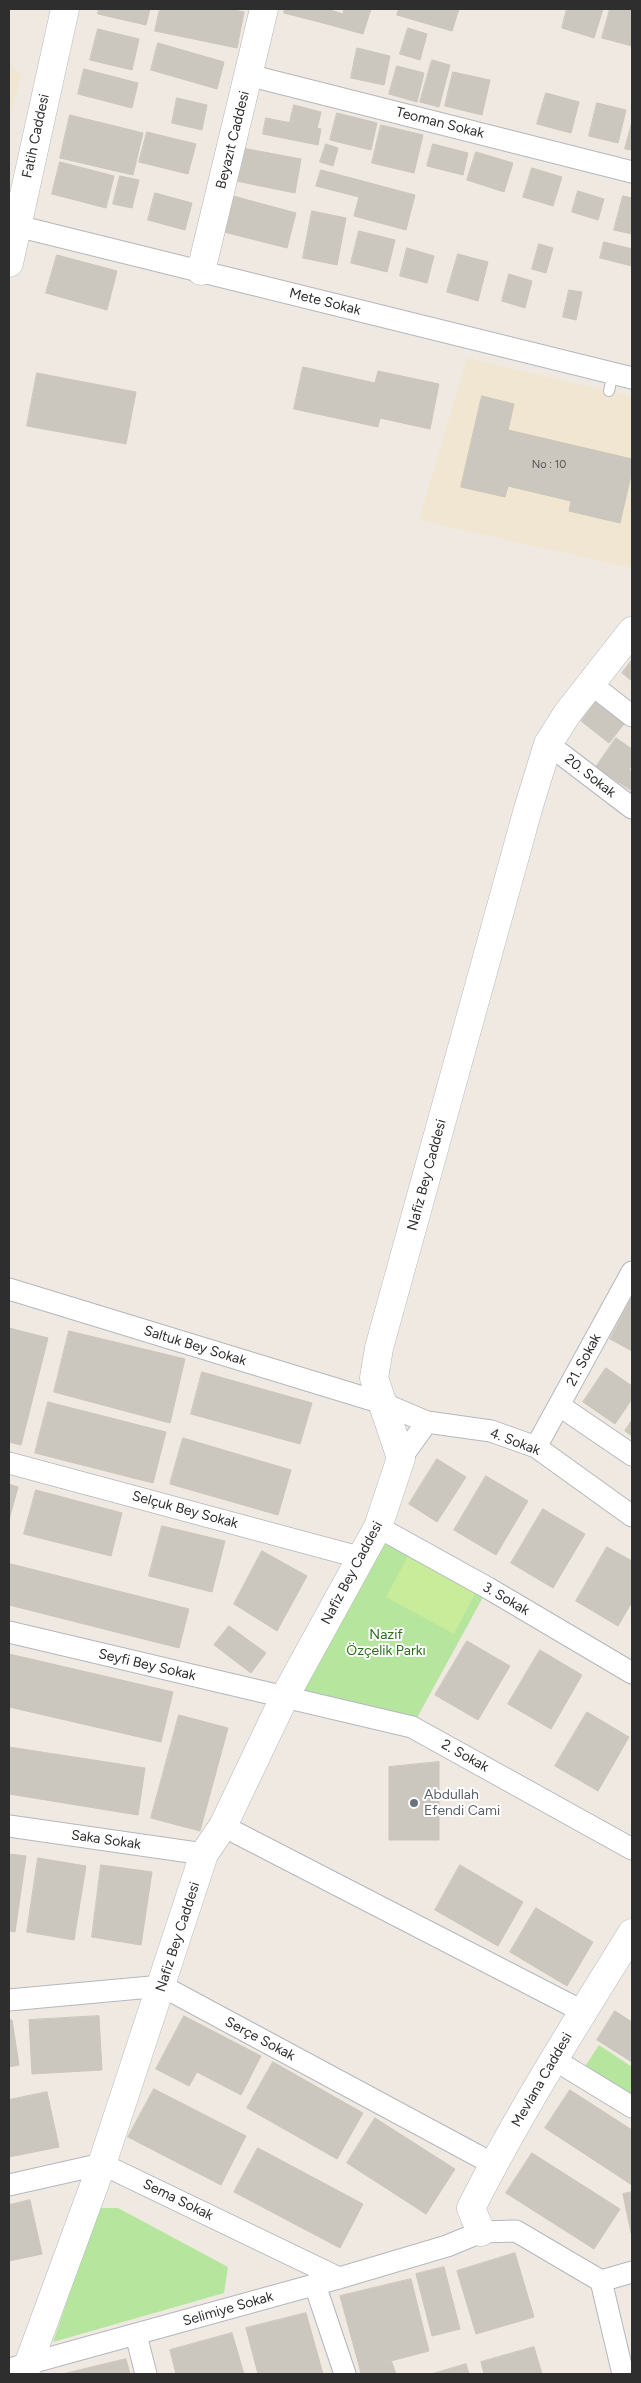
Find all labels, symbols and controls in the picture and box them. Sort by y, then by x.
street label: Beyazıt Caddesi [213,89,253,191]
street label: Fatih Caddesi [19,92,53,180]
street label: Teoman Sokak [394,104,486,142]
street label: Mete Sokak [287,285,363,319]
house number: No : 10 [532,458,566,472]
street label: 20. Sokak [561,751,619,801]
street label: Nafiz Bey Caddesi [404,1117,450,1233]
street label: Saltuk Bey Sokak [142,1322,248,1370]
street label: 21. Sokak [563,1331,605,1389]
street label: 4. Sokak [488,1425,542,1459]
street label: Selçuk Bey Sokak [130,1488,240,1532]
street label: Nafiz Bey Caddesi [318,1518,386,1628]
street label: 3. Sokak [480,1579,532,1619]
park label: Nazif Özçelik Parkı [346,1627,426,1660]
street label: Seyfi Bey Sokak [97,1646,197,1684]
street label: 2. Sokak [438,1736,492,1776]
place label: Abdullah Efendi Cami [424,1787,500,1820]
marker: Abdullah Efendi Cami [408,1797,420,1809]
street label: Saka Sokak [70,1827,142,1853]
street label: Nafiz Bey Caddesi [152,1880,204,1994]
street label: Serçe Sokak [222,2014,298,2064]
street label: Mevlana Caddesi [508,2030,576,2130]
street label: Sema Sokak [140,2176,216,2224]
street label: Selimiye Sokak [181,2288,275,2330]

